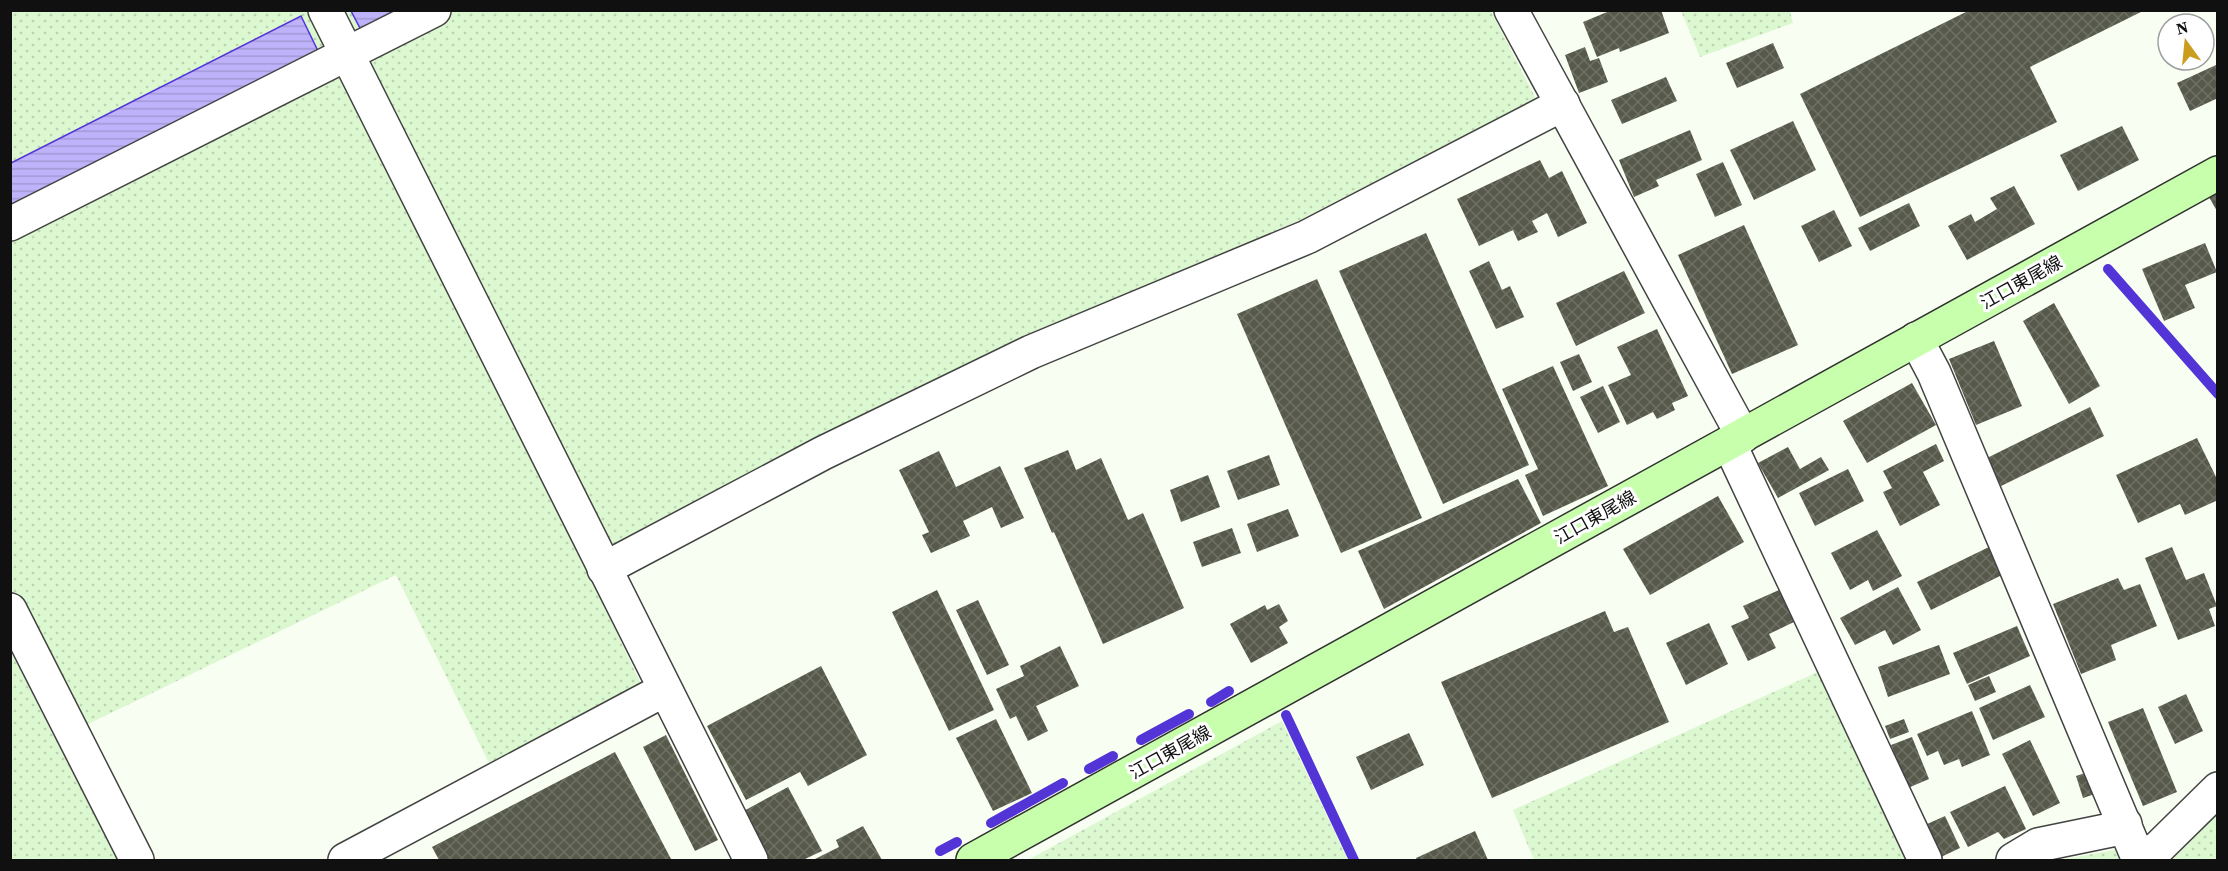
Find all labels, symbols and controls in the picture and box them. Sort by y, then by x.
north arrow [2156,12,2216,72]
text: N [2174,15,2191,40]
street label: 江口東尾線 [1976,249,2066,315]
street label: 江口東尾線 [1550,484,1640,550]
street label: 江口東尾線 [1125,719,1215,785]

